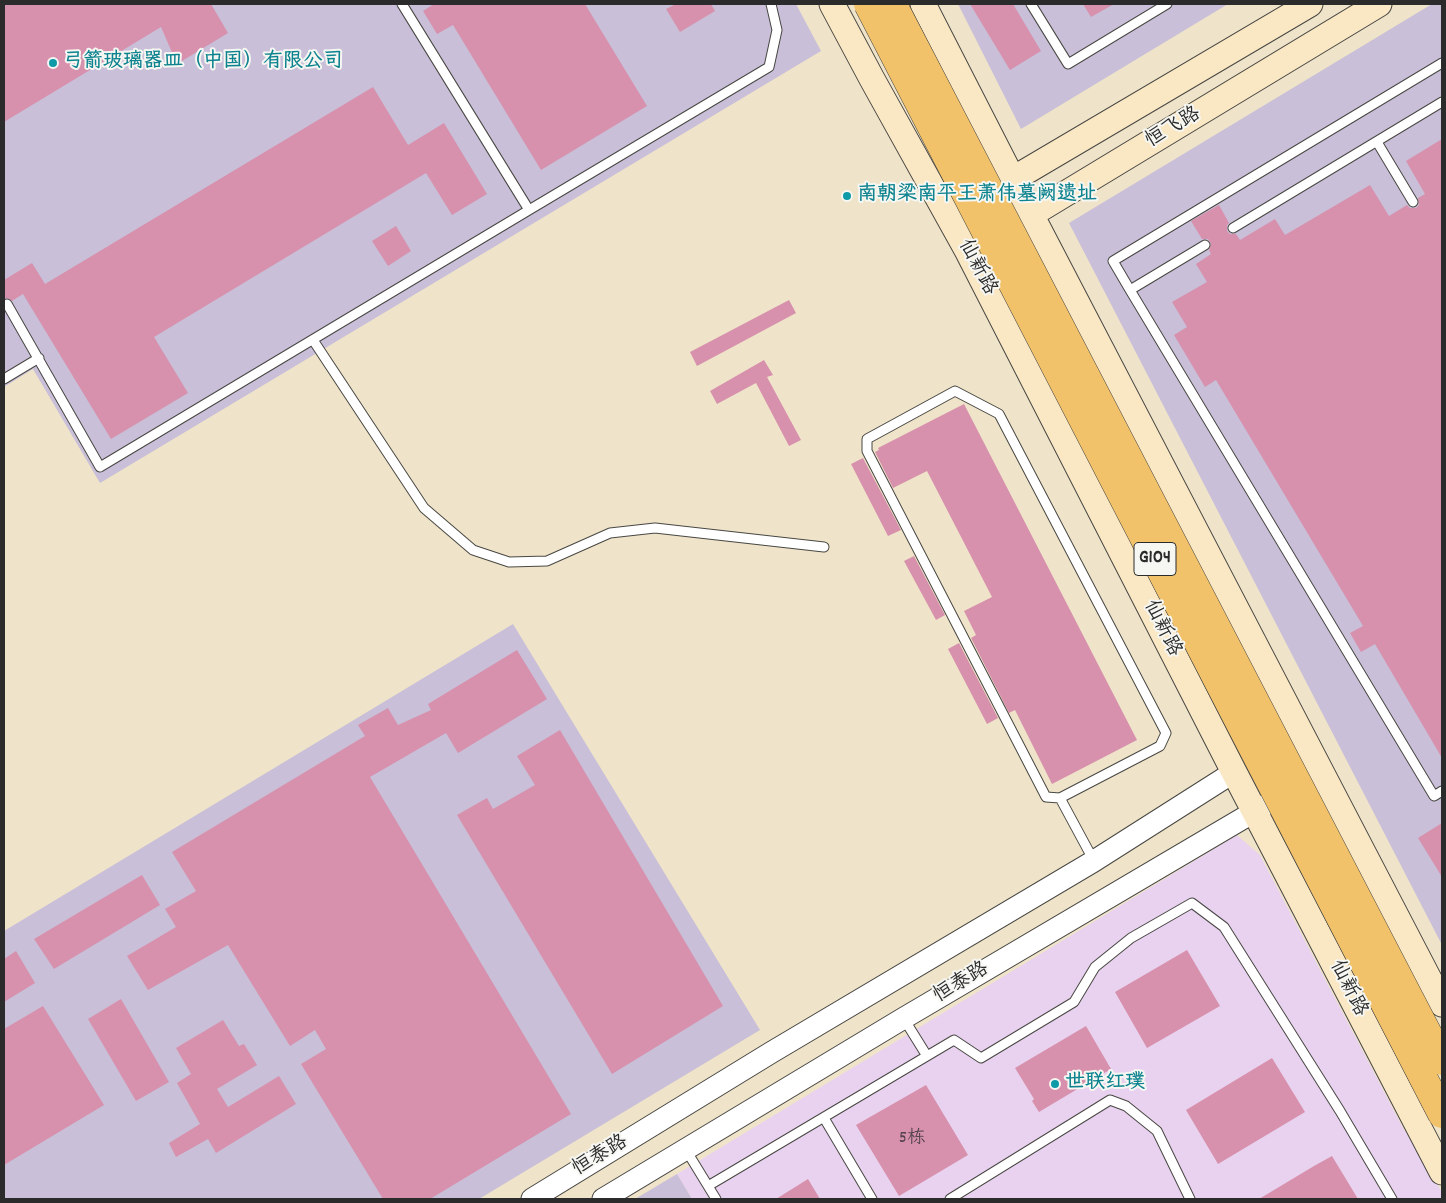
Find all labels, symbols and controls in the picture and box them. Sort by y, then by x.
place label: 弓箭玻璃器皿（中国）有限公司 [63,51,343,75]
marker: 弓箭玻璃器皿（中国）有限公司 [47,57,59,69]
street label: 恒飞路 [1142,103,1206,155]
place label: 南朝梁南平王萧伟墓阙遗址 [857,184,1097,208]
marker: 南朝梁南平王萧伟墓阙遗址 [841,190,853,202]
street label: 仙新路 [951,236,1001,300]
road number: G104 [1134,542,1176,576]
street label: 仙新路 [1137,597,1185,661]
street label: 仙新路 [1323,957,1371,1021]
street label: 恒泰路 [930,958,994,1010]
place label: 世联红璞 [1065,1072,1145,1096]
marker: 世联红璞 [1049,1078,1061,1090]
house number: 5栋 [899,1129,925,1151]
street label: 恒泰路 [569,1131,633,1183]

